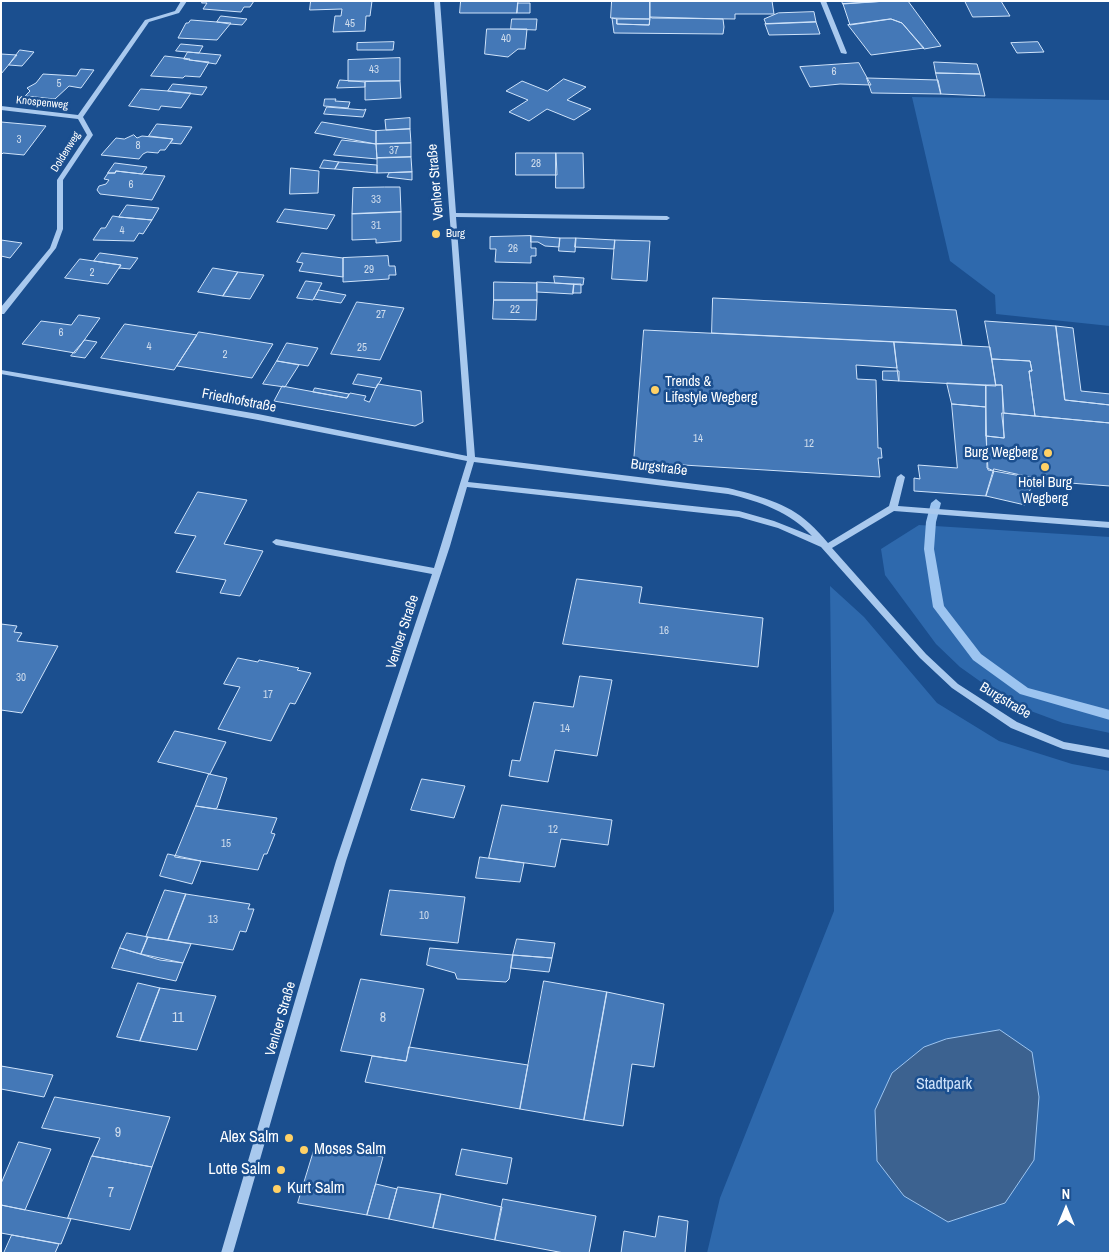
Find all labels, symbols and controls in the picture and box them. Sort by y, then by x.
house number: 45 [345,17,355,31]
house number: 40 [501,32,511,46]
house number: 43 [369,63,379,77]
house number: 6 [831,65,837,79]
house number: 5 [56,77,62,91]
street label: Knospenweg [15,94,69,112]
street label: Doldenweg [48,129,84,175]
house number: 3 [16,133,22,147]
house number: 8 [135,139,141,153]
street label: Venloer Straße [424,143,448,221]
house number: 37 [389,144,399,158]
house number: 28 [531,157,541,171]
house number: 6 [128,178,134,192]
house number: 33 [371,193,381,207]
house number: 31 [371,219,381,233]
house number: 4 [119,224,125,238]
place label: Burg [446,227,465,241]
marker: Burg [430,228,442,240]
house number: 26 [508,242,518,256]
house number: 29 [364,263,374,277]
house number: 2 [89,266,95,280]
house number: 22 [510,303,520,317]
house number: 27 [376,308,386,322]
house number: 6 [58,326,64,340]
house number: 4 [146,340,152,354]
house number: 25 [357,341,367,355]
house number: 2 [222,348,228,362]
place label: Trends & Lifestyle Wegberg [665,374,757,407]
marker: Trends & Lifestyle Wegberg [649,384,661,396]
street label: Friedhofstraße [200,386,278,416]
house number: 14 [693,432,703,446]
house number: 12 [804,437,814,451]
place label: Burg Wegberg [964,445,1038,461]
marker: Burg Wegberg [1042,447,1054,459]
street label: Burgstraße [630,456,688,480]
marker: Hotel Burg Wegberg [1039,461,1051,473]
place label: Hotel Burg Wegberg [1018,475,1072,508]
street label: Venloer Straße [383,593,423,671]
house number: 16 [659,624,669,638]
house number: 30 [16,671,26,685]
street label: Burgstraße [976,679,1034,723]
house number: 17 [263,688,273,702]
house number: 14 [560,722,570,736]
house number: 12 [548,823,558,837]
house number: 15 [221,837,231,851]
house number: 10 [419,909,429,923]
house number: 13 [208,913,218,927]
street label: Venloer Straße [262,980,300,1058]
house number: 11 [172,1010,184,1026]
house number: 8 [380,1010,386,1026]
park label: Stadtpark [916,1075,972,1095]
house number: 9 [115,1125,121,1141]
place label: Alex Salm [220,1128,279,1148]
marker: Alex Salm [283,1132,295,1144]
place label: Moses Salm [314,1140,386,1160]
marker: Moses Salm [298,1144,310,1156]
place label: Lotte Salm [208,1160,271,1180]
marker: Lotte Salm [275,1164,287,1176]
place label: Kurt Salm [287,1179,345,1199]
marker: Kurt Salm [271,1183,283,1195]
north arrow [1041,1184,1091,1234]
house number: 7 [108,1185,114,1201]
text: N [1062,1185,1070,1203]

